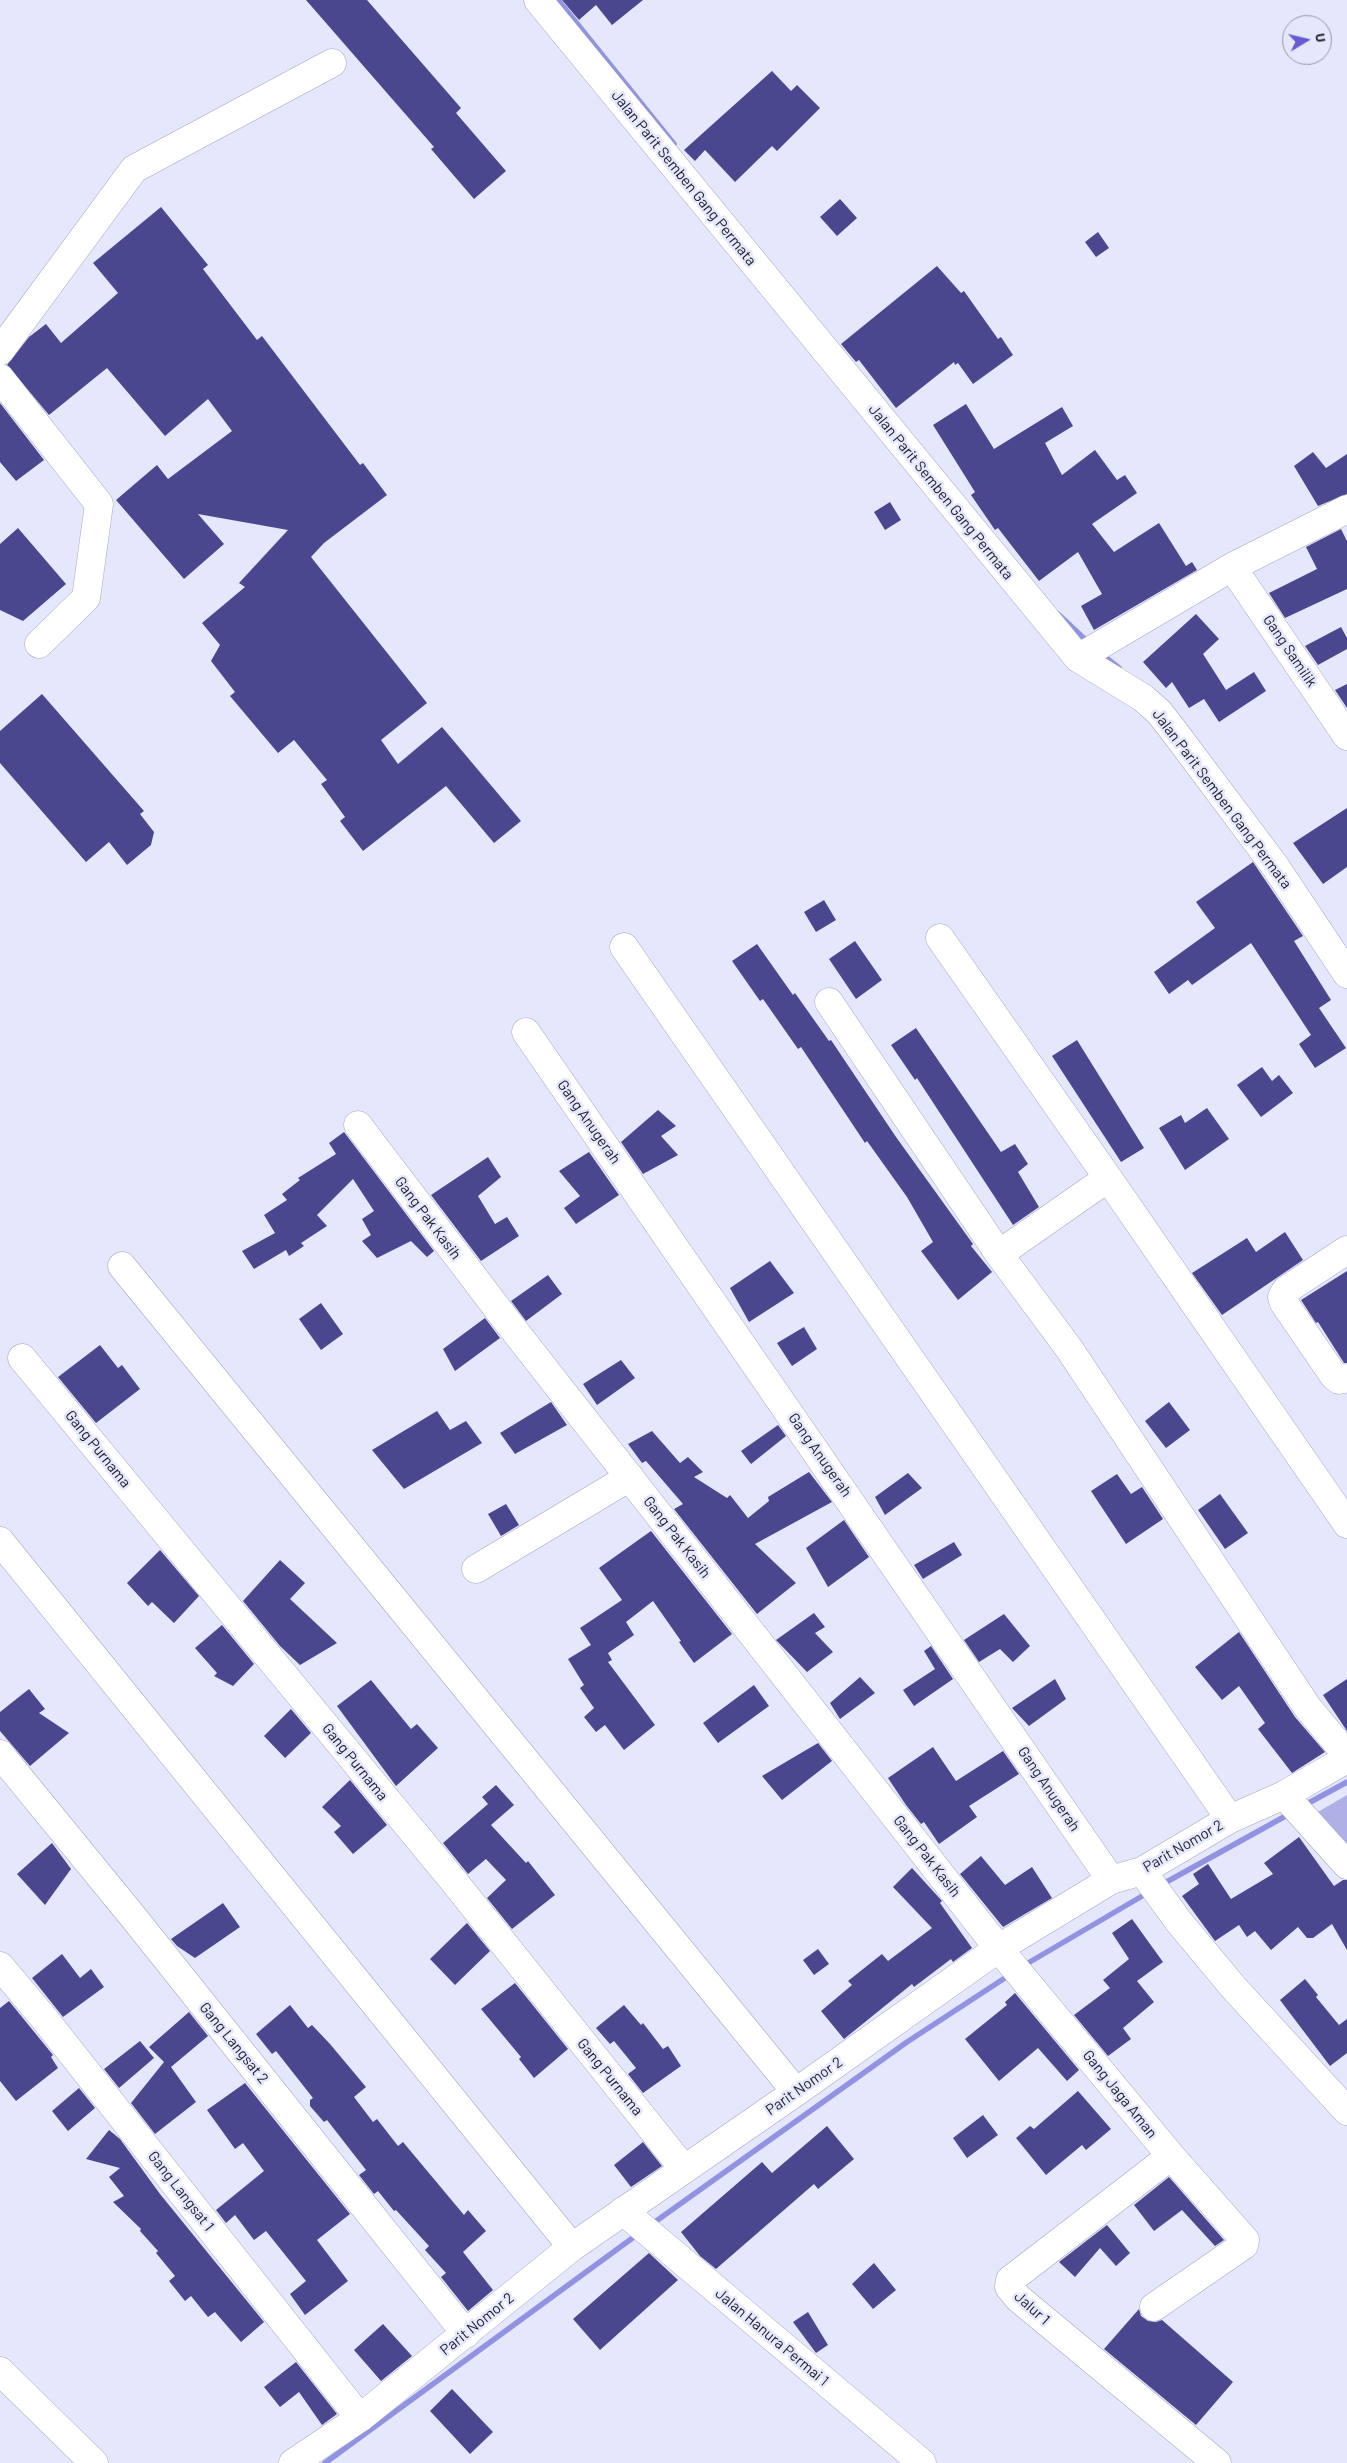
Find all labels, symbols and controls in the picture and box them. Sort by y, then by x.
north arrow [1282,15,1332,65]
text: U [1312,32,1330,43]
street label: Jalan Parit Semben Gang Permata [608,87,760,269]
street label: Jalan Parit Semben Gang Permata [865,401,1017,583]
street label: Gang Samilik [1259,611,1321,691]
street label: Jalan Parit Semben Gang Permata [1149,706,1295,892]
street label: Gang Anugerah [553,1077,625,1167]
street label: Gang Pak Kasih [391,1173,465,1263]
street label: Gang Purnama [61,1407,135,1491]
street label: Gang Anugerah [784,1410,856,1500]
street label: Gang Pak Kasih [639,1493,715,1581]
street label: Gang Purnama [318,1720,392,1804]
street label: Gang Anugerah [1014,1743,1084,1835]
street label: Gang Pak Kasih [889,1812,965,1900]
street label: Parit Nomor 2 [1140,1816,1226,1876]
street label: Gang Langsat 2 [196,1999,272,2087]
street label: Gang Purnama [573,2035,647,2119]
street label: Gang Jaga Aman [1079,2046,1161,2142]
street label: Parit Nomor 2 [762,2053,846,2119]
street label: Gang Langsat 1 [144,2147,218,2235]
street label: Jalan Hanura Permai 1 [712,2284,832,2390]
street label: Jalur 1 [1011,2287,1053,2329]
street label: Parit Nomor 2 [437,2289,517,2359]

